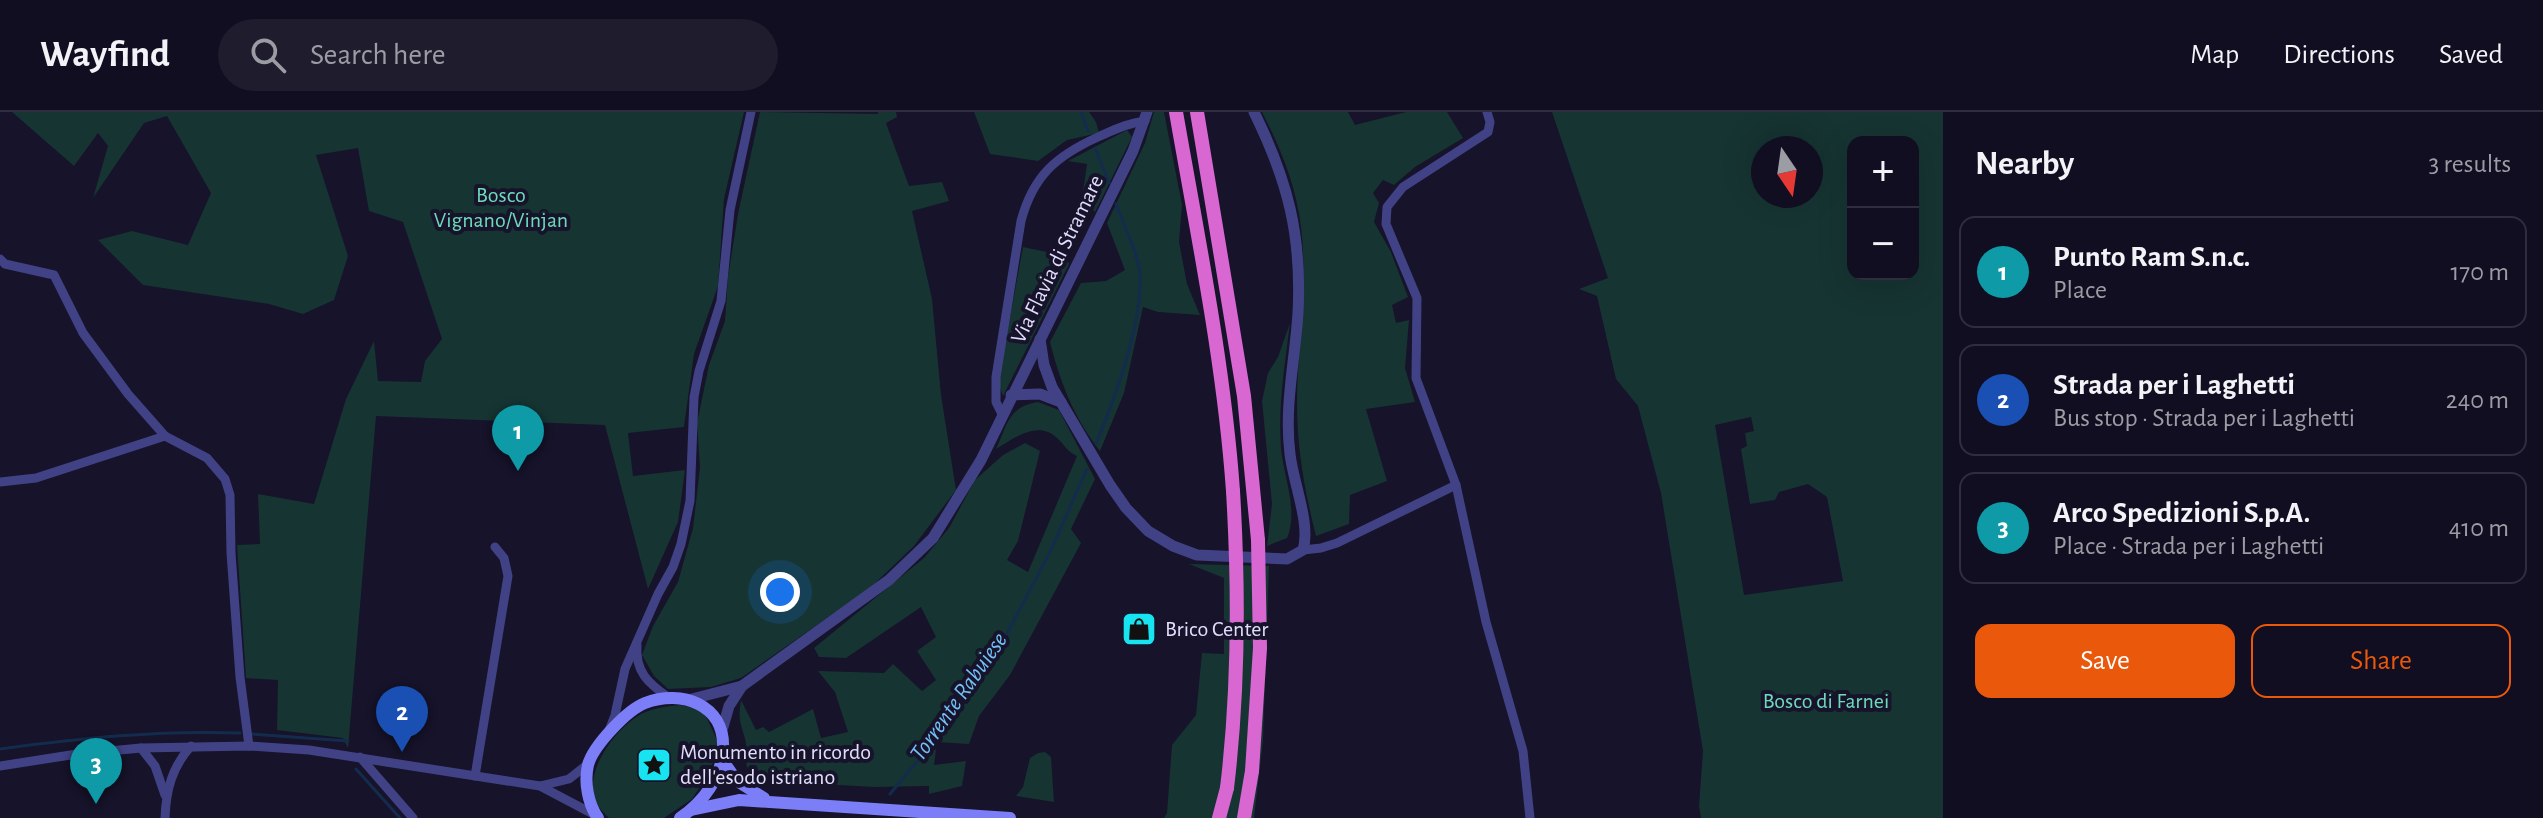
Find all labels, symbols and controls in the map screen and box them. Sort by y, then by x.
search box [218,19,778,91]
icon: search [246,33,290,77]
text: Wayfind [40,36,170,74]
text: Search here [310,40,446,70]
text: Map [2190,41,2239,69]
text: Directions [2283,41,2395,69]
text: Saved [2439,41,2503,69]
north arrow [1751,136,1823,208]
map controls [1847,136,1919,280]
button: + [1847,136,1919,208]
text: Nearby [1975,147,2074,181]
text: 3 results [2428,151,2511,177]
street label: Via Flavia di Stramare [1007,171,1107,347]
park label: Bosco Vignano/Vinjan [434,184,568,231]
button: − [1847,208,1919,280]
text: Punto Ram S.n.c. [2053,242,2250,272]
text: 1 [1998,259,2008,285]
text: 170 m [2450,259,2509,285]
text: Place [2053,277,2107,303]
text: Strada per i Laghetti [2053,370,2295,400]
text: 2 [1997,387,2009,413]
text: 240 m [2446,387,2509,413]
pin: 1 [492,405,544,471]
text: Bus stop · Strada per i Laghetti [2053,405,2355,431]
text: Arco Spedizioni S.p.A. [2053,498,2310,528]
text: 3 [1997,515,2009,541]
text: 410 m [2449,515,2509,541]
text: Place · Strada per i Laghetti [2053,533,2324,559]
your location [760,572,800,612]
shop icon: Brico Center [1120,610,1158,648]
place label: Brico Center [1165,618,1268,640]
button: Save [1975,624,2235,698]
button: Share [2251,624,2511,698]
water label: Torrente Rabuiese [906,628,1012,766]
pin: 2 [376,686,428,752]
park label: Bosco di Farnei [1763,690,1889,712]
pin: 3 [70,738,122,804]
place label: Monumento in ricordo dell'esodo istriano [680,741,871,788]
place icon: Monumento in ricordo dell'esodo istriano [635,746,673,784]

